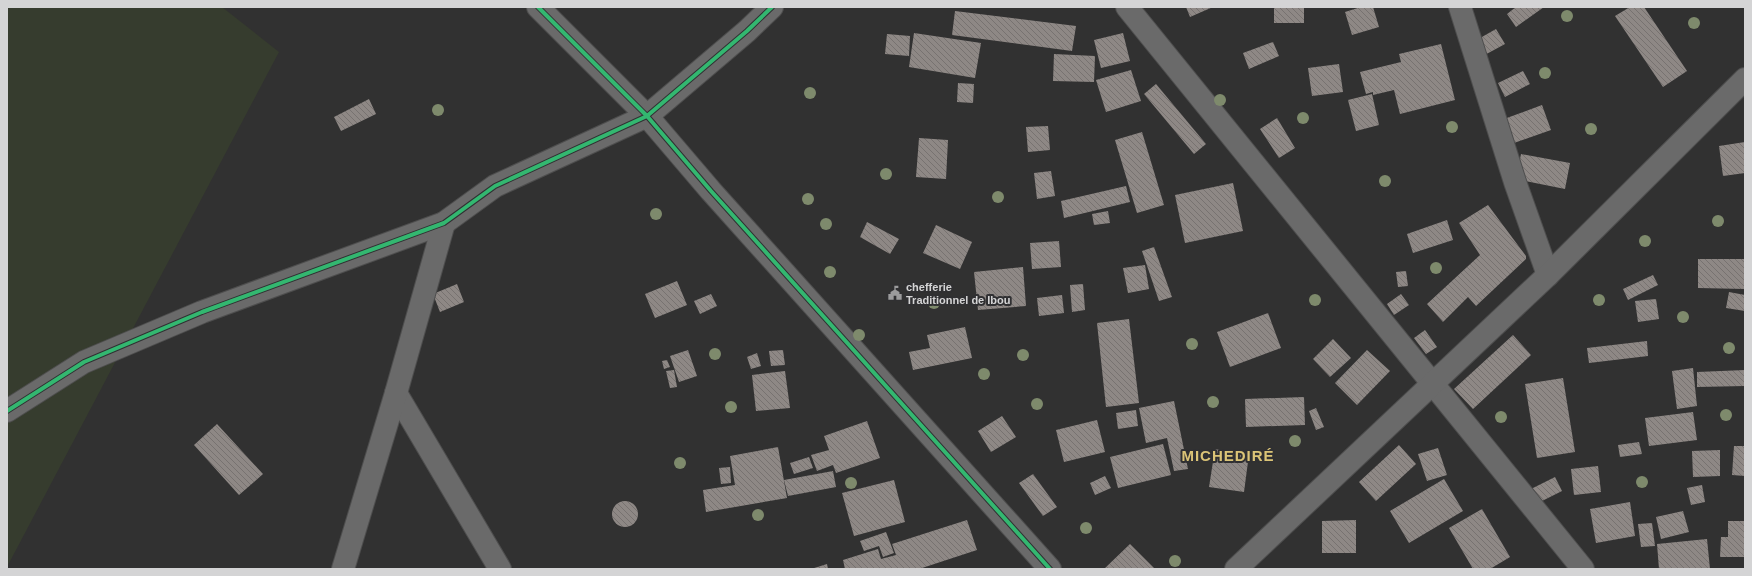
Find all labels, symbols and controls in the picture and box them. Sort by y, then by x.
place label: chefferie Traditionnel de Ibou [906,281,1011,306]
public building icon: chefferie Traditionnel de Ibou [887,285,903,301]
district label: MICHEDIRÉ [1181,447,1275,464]

